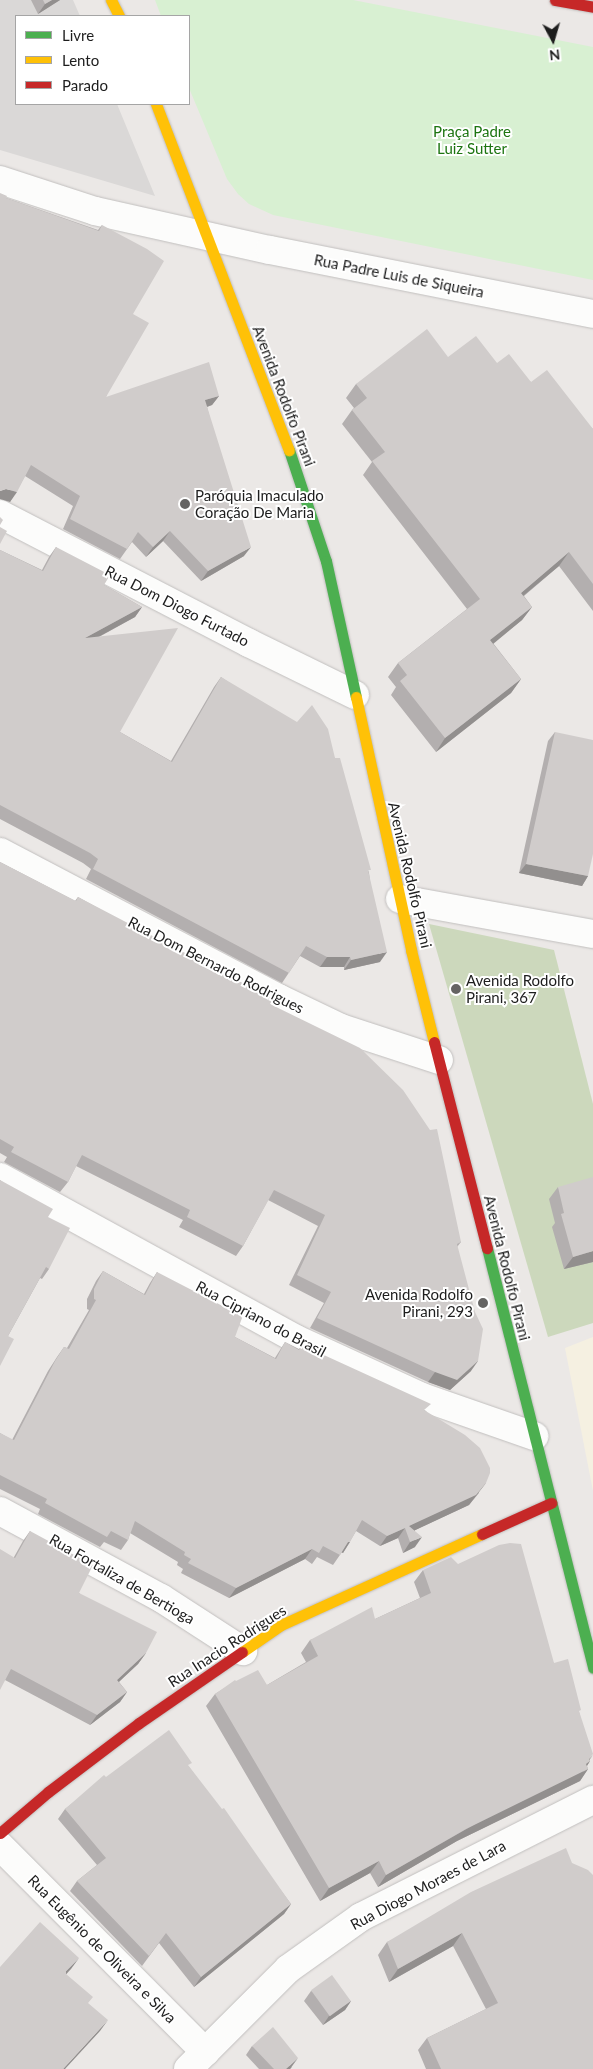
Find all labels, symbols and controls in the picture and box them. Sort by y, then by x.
legend [15,15,190,105]
north arrow [528,15,578,65]
text: Livre [62,26,94,44]
text: N [548,46,561,64]
text: Lento [62,51,99,69]
text: Parado [62,76,108,94]
park label: Praça Padre Luiz Sutter [433,122,511,157]
street label: Rua Padre Luis de Siqueira [312,251,486,301]
street label: Avenida Rodolfo Pirani [249,323,319,469]
place label: Paróquia Imaculado Coração De Maria [195,486,324,521]
marker: Paróquia Imaculado Coração De Maria [179,498,191,510]
street label: Rua Dom Diogo Furtado [102,562,252,650]
street label: Avenida Rodolfo Pirani [384,800,436,950]
street label: Rua Dom Bernardo Rodrigues [125,913,307,1017]
place label: Avenida Rodolfo Pirani, 367 [466,971,574,1006]
marker: Avenida Rodolfo Pirani, 367 [450,983,462,995]
street label: Avenida Rodolfo Pirani [480,1193,534,1343]
street label: Rua Cipriano do Brasil [193,1277,329,1361]
place label: Avenida Rodolfo Pirani, 293 [365,1285,473,1320]
marker: Avenida Rodolfo Pirani, 293 [477,1297,489,1309]
street label: Rua Fortaliza de Bertioga [46,1530,198,1628]
street label: Rua Inacio Rodrigues [165,1601,289,1691]
street label: Rua Diogo Moraes de Lara [347,1836,509,1934]
street label: Rua Eugênio de Oliveira e Silva [24,1871,180,2027]

